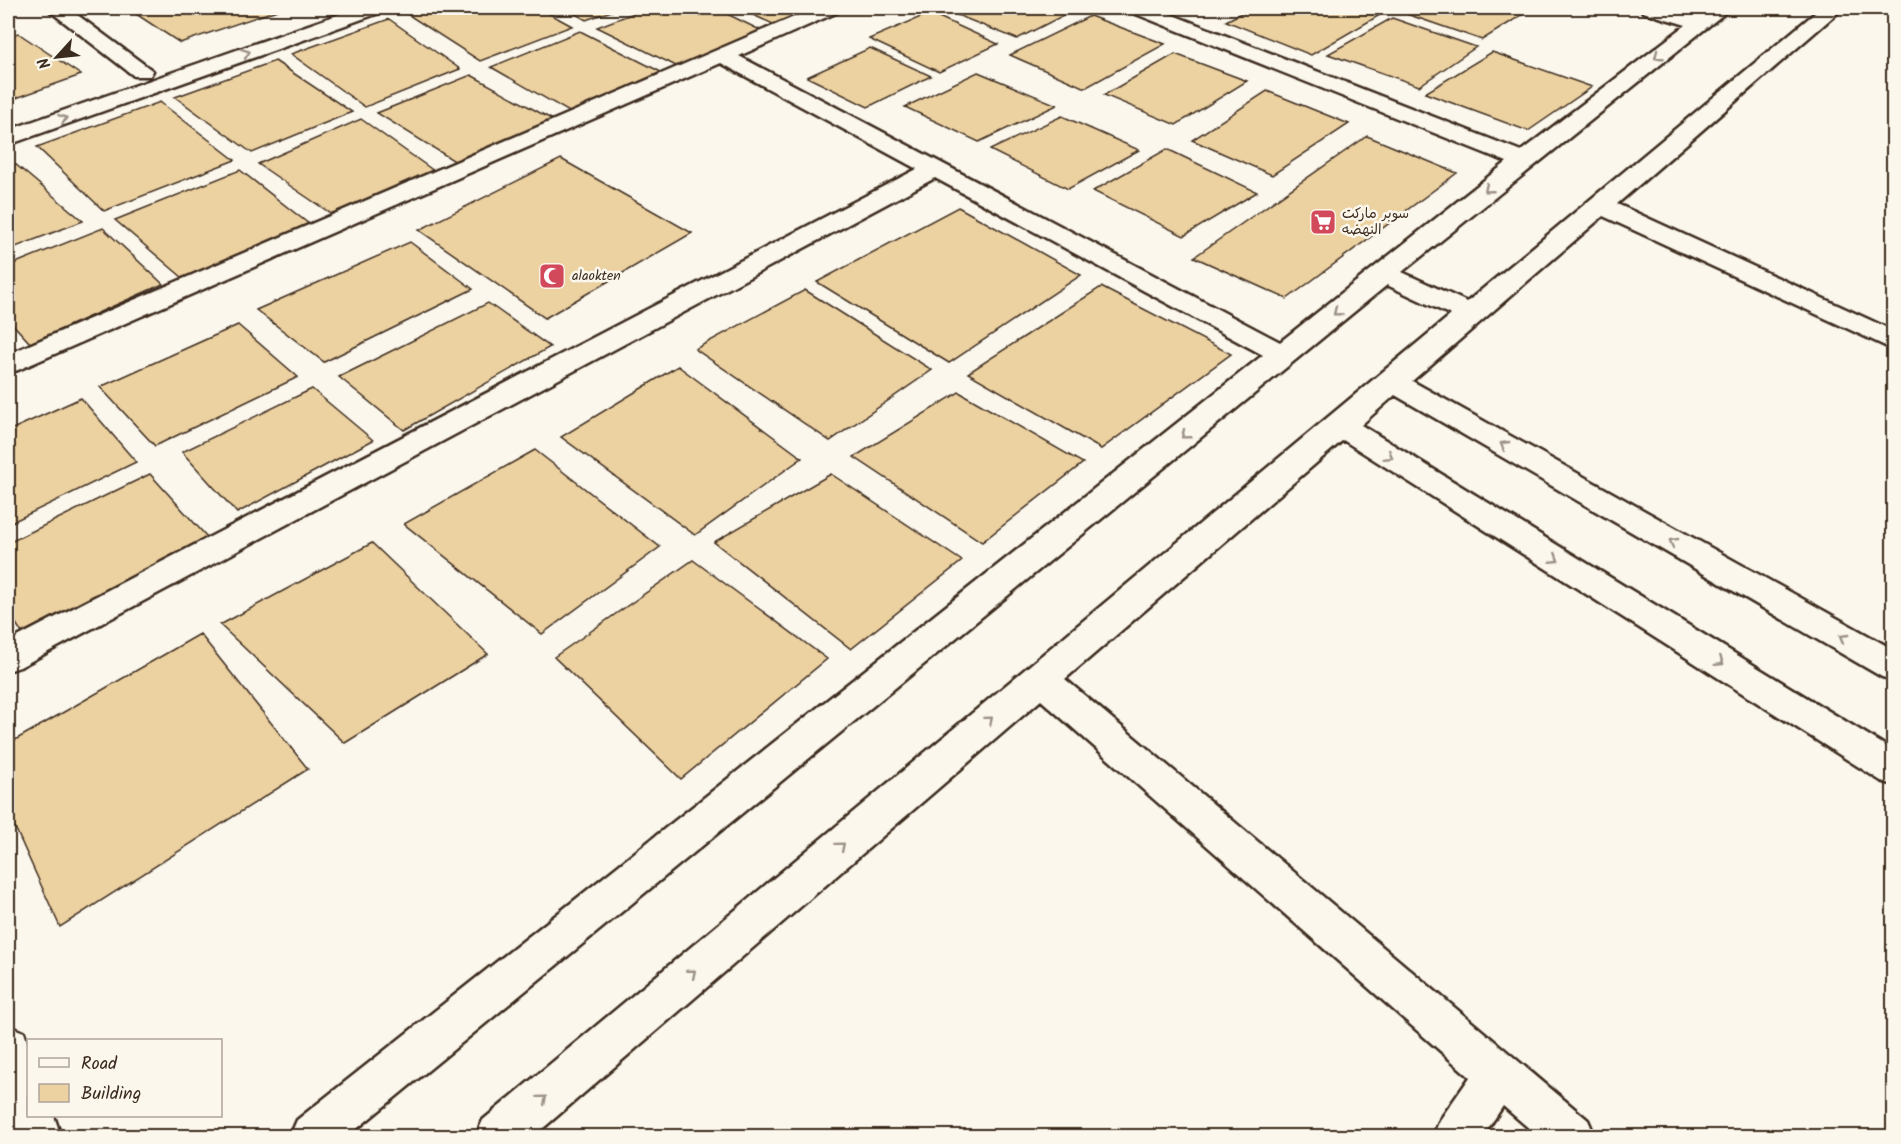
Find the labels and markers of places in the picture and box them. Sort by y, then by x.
place label: سوبر ماركت النهضه [1342,203,1409,241]
supermarket icon: سوبر ماركت النهضه [1308,207,1338,237]
mosque icon: alaokten [537,261,567,291]
place label: alaokten [572,265,621,287]

